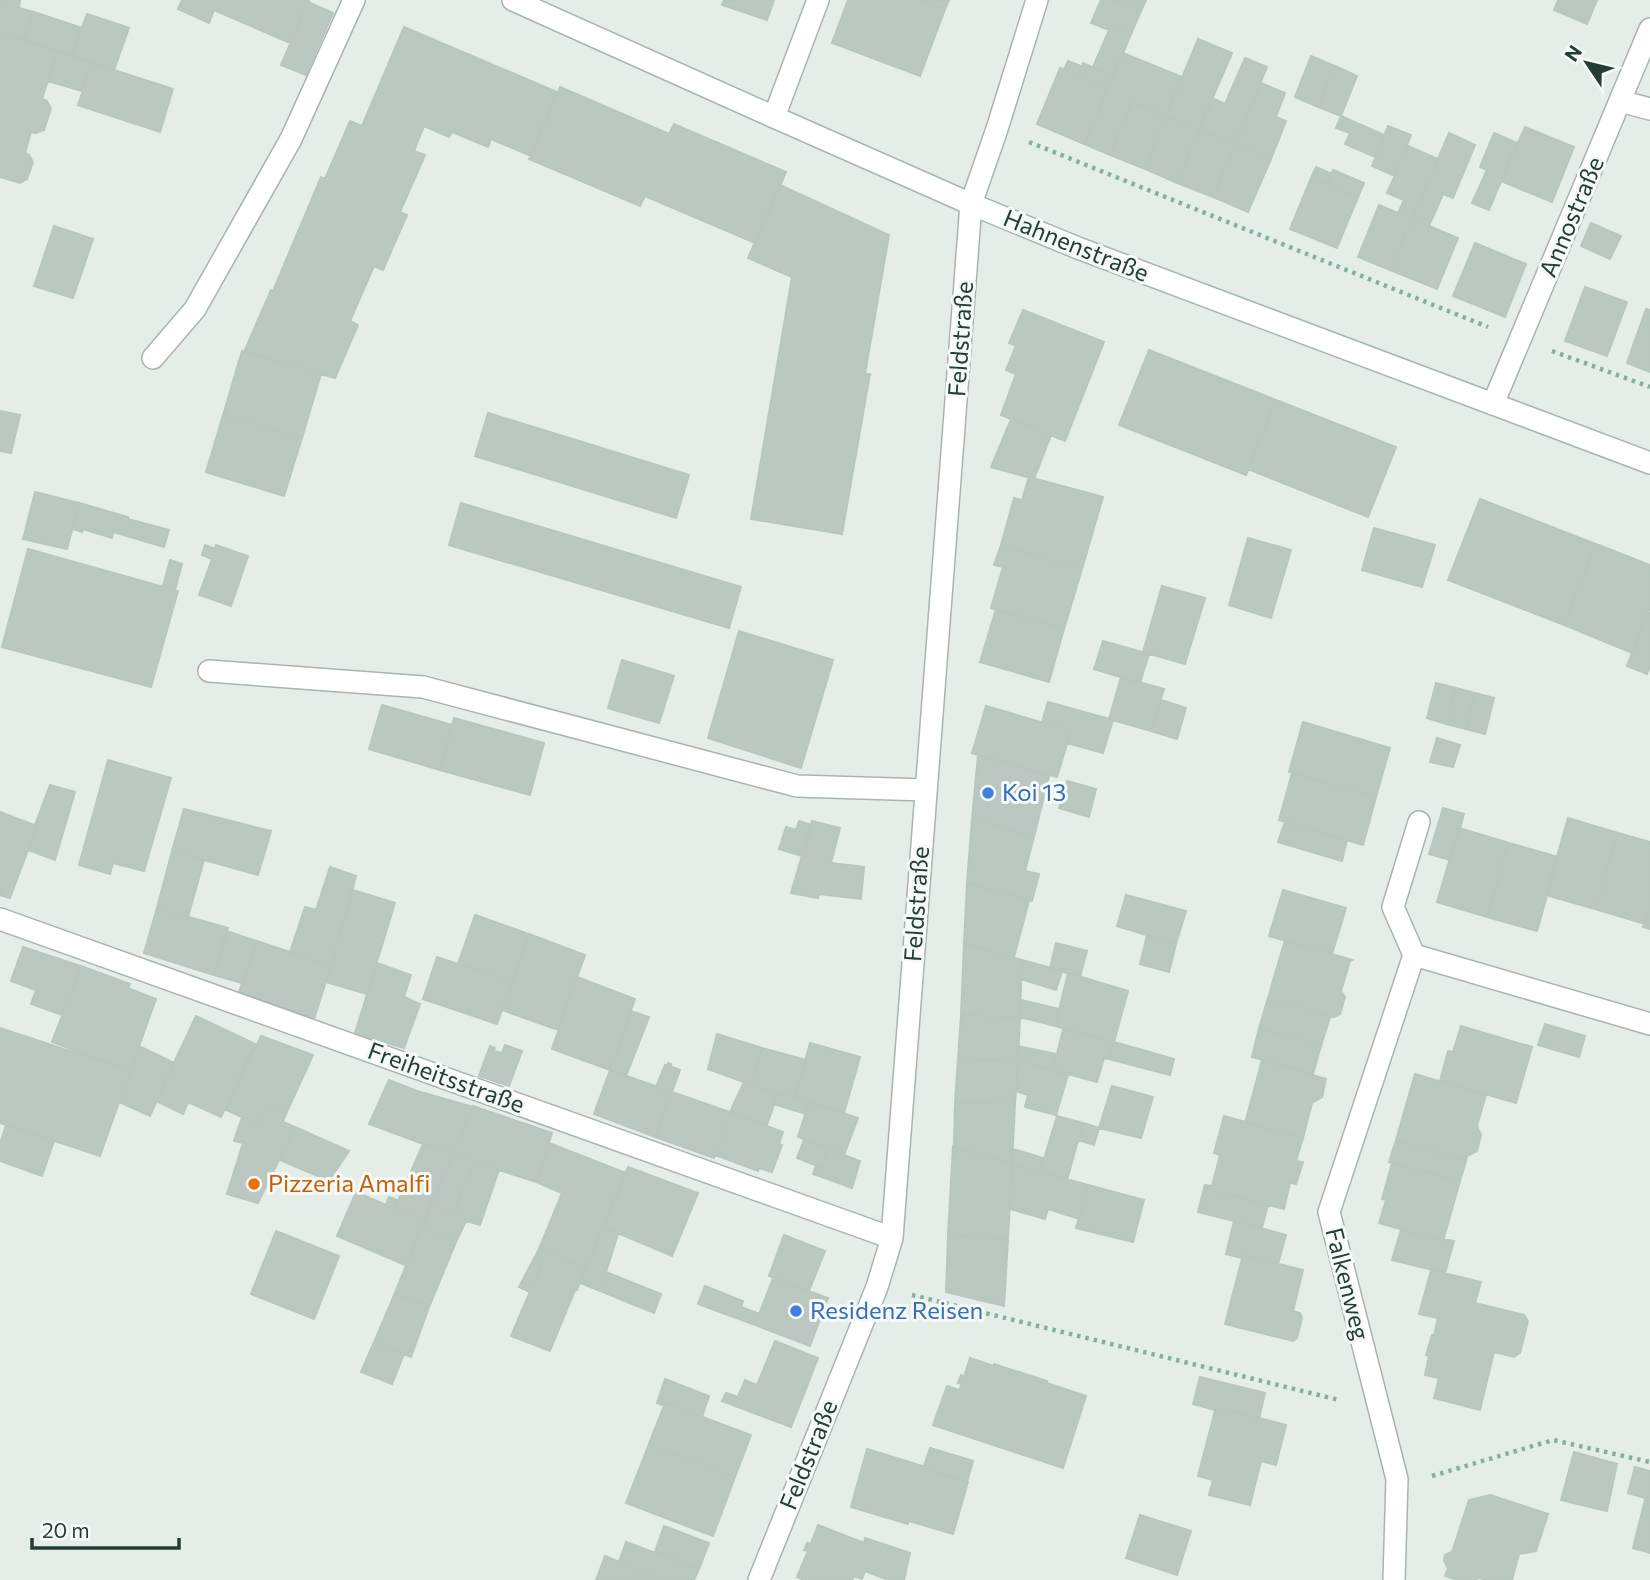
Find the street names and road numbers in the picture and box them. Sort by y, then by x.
street label: Annostraße [1532,152,1609,281]
street label: Hahnenstraße [1000,202,1154,287]
street label: Feldstraße [941,280,978,398]
street label: Feldstraße [897,845,934,963]
street label: Freiheitsstraße [364,1035,529,1118]
street label: Falkenweg [1320,1224,1376,1343]
street label: Feldstraße [773,1395,843,1513]

